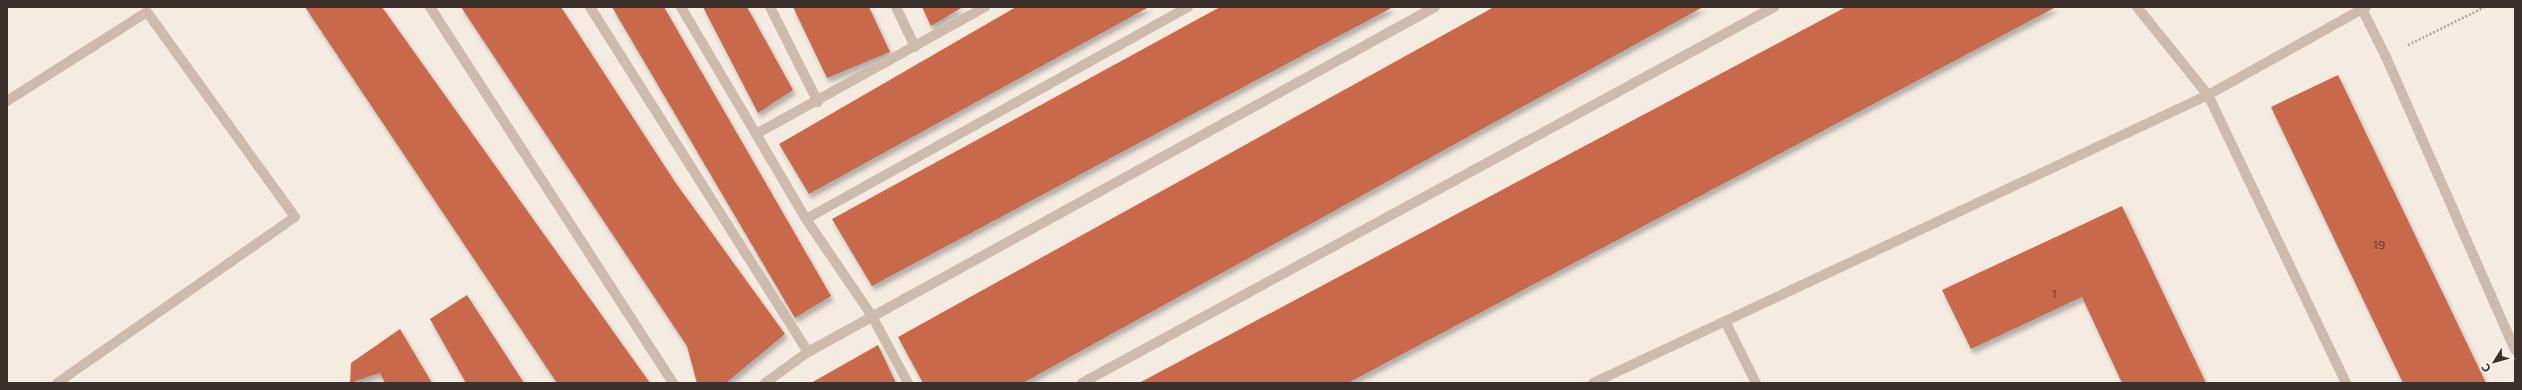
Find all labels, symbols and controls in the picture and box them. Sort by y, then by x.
house number: 19 [2373,237,2385,251]
house number: 1 [2051,286,2057,300]
north arrow [2474,342,2514,382]
text: С [2478,361,2493,375]

